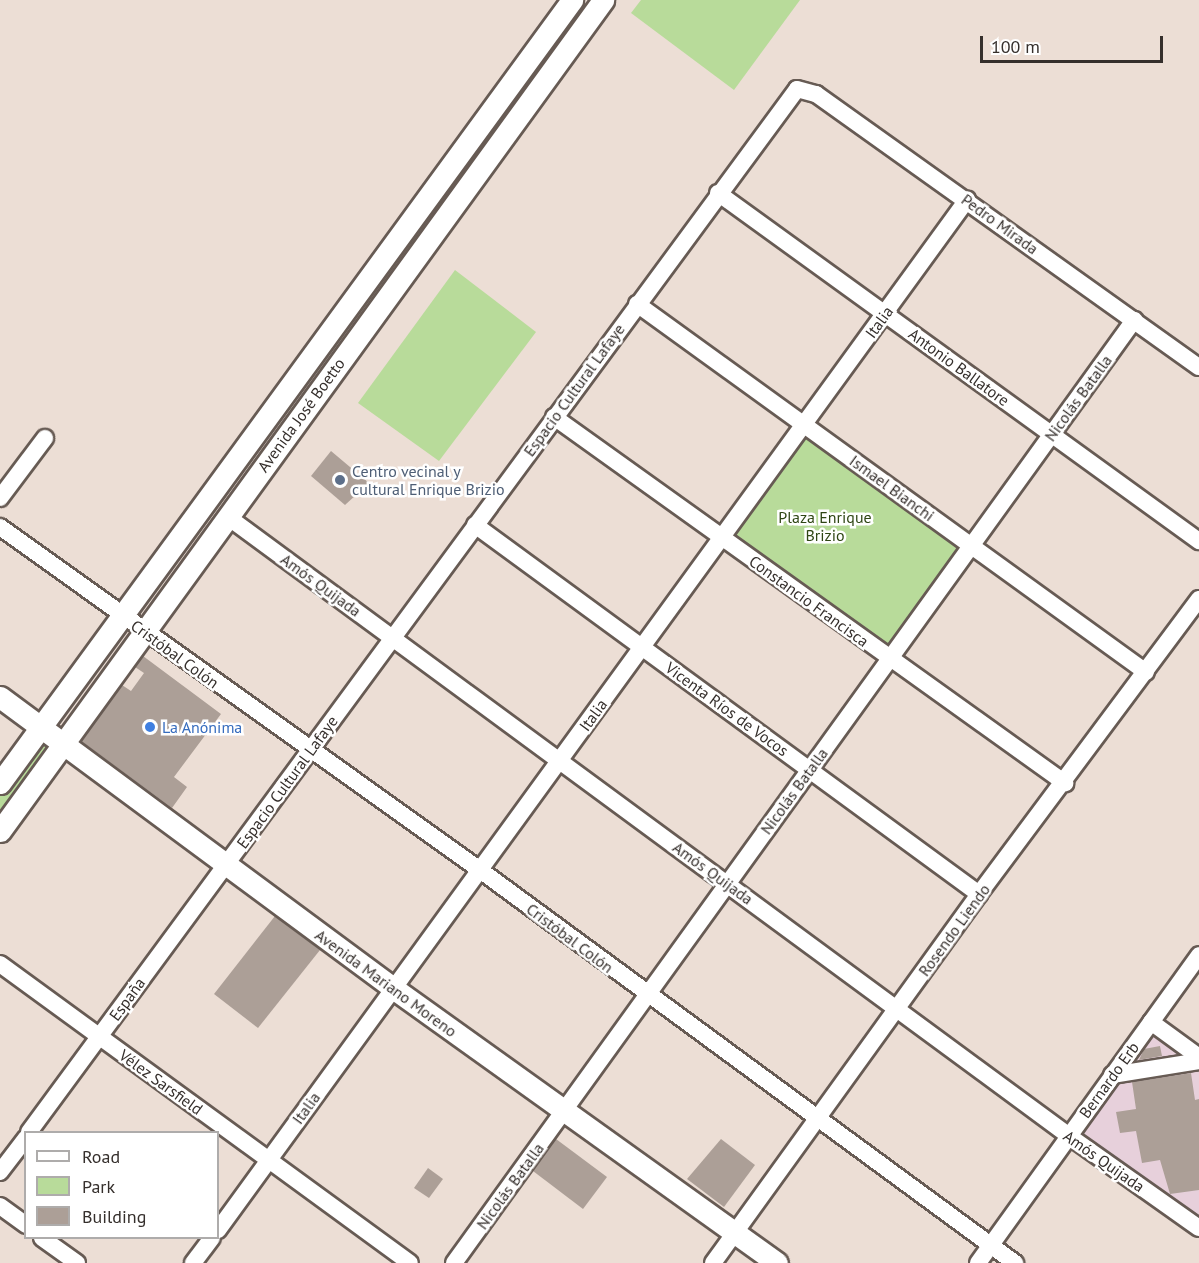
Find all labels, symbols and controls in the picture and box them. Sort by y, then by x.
scale bar [983,24,1166,62]
text: 100 m [991,35,1040,58]
street label: Pedro Mirada [958,190,1042,258]
street label: Italia [861,302,897,342]
street label: Espacio Cultural Lafaye [519,320,629,460]
street label: Antonio Ballatore [905,324,1013,410]
street label: Nicolás Batalla [1040,351,1116,445]
street label: Avenida José Boetto [253,354,349,476]
street label: Ismael Bianchi [846,451,938,525]
place label: Centro vecinal y cultural Enrique Brizio [352,461,505,499]
marker: Centro vecinal y cultural Enrique Brizio [333,473,347,487]
park label: Plaza Enrique Brizio [778,507,872,545]
street label: Amós Quijada [277,549,365,621]
street label: Constancio Francisca [746,551,872,651]
street label: Cristóbal Colón [127,616,223,692]
street label: Vicenta Ríos de Vocos [662,658,792,760]
street label: Italia [575,695,611,735]
street label: Espacio Cultural Lafaye [232,712,342,852]
place label: La Anónima [162,717,243,737]
marker: La Anónima [143,720,157,734]
street label: Nicolás Batalla [756,744,832,838]
street label: Amós Quijada [669,837,757,909]
street label: Rosendo Liendo [914,880,994,980]
street label: Cristóbal Colón [523,899,617,977]
street label: Avenida Mariano Moreno [311,925,461,1041]
street label: España [105,974,149,1024]
street label: Bernardo Erb [1075,1038,1143,1122]
street label: Vélez Sarsfield [115,1045,207,1119]
street label: Italia [288,1088,324,1128]
street label: Amós Quijada [1060,1126,1148,1196]
legend [24,1131,219,1239]
street label: Nicolás Batalla [472,1139,548,1233]
text: Road [82,1145,120,1168]
text: Park [82,1175,115,1198]
text: Building [82,1205,146,1228]

